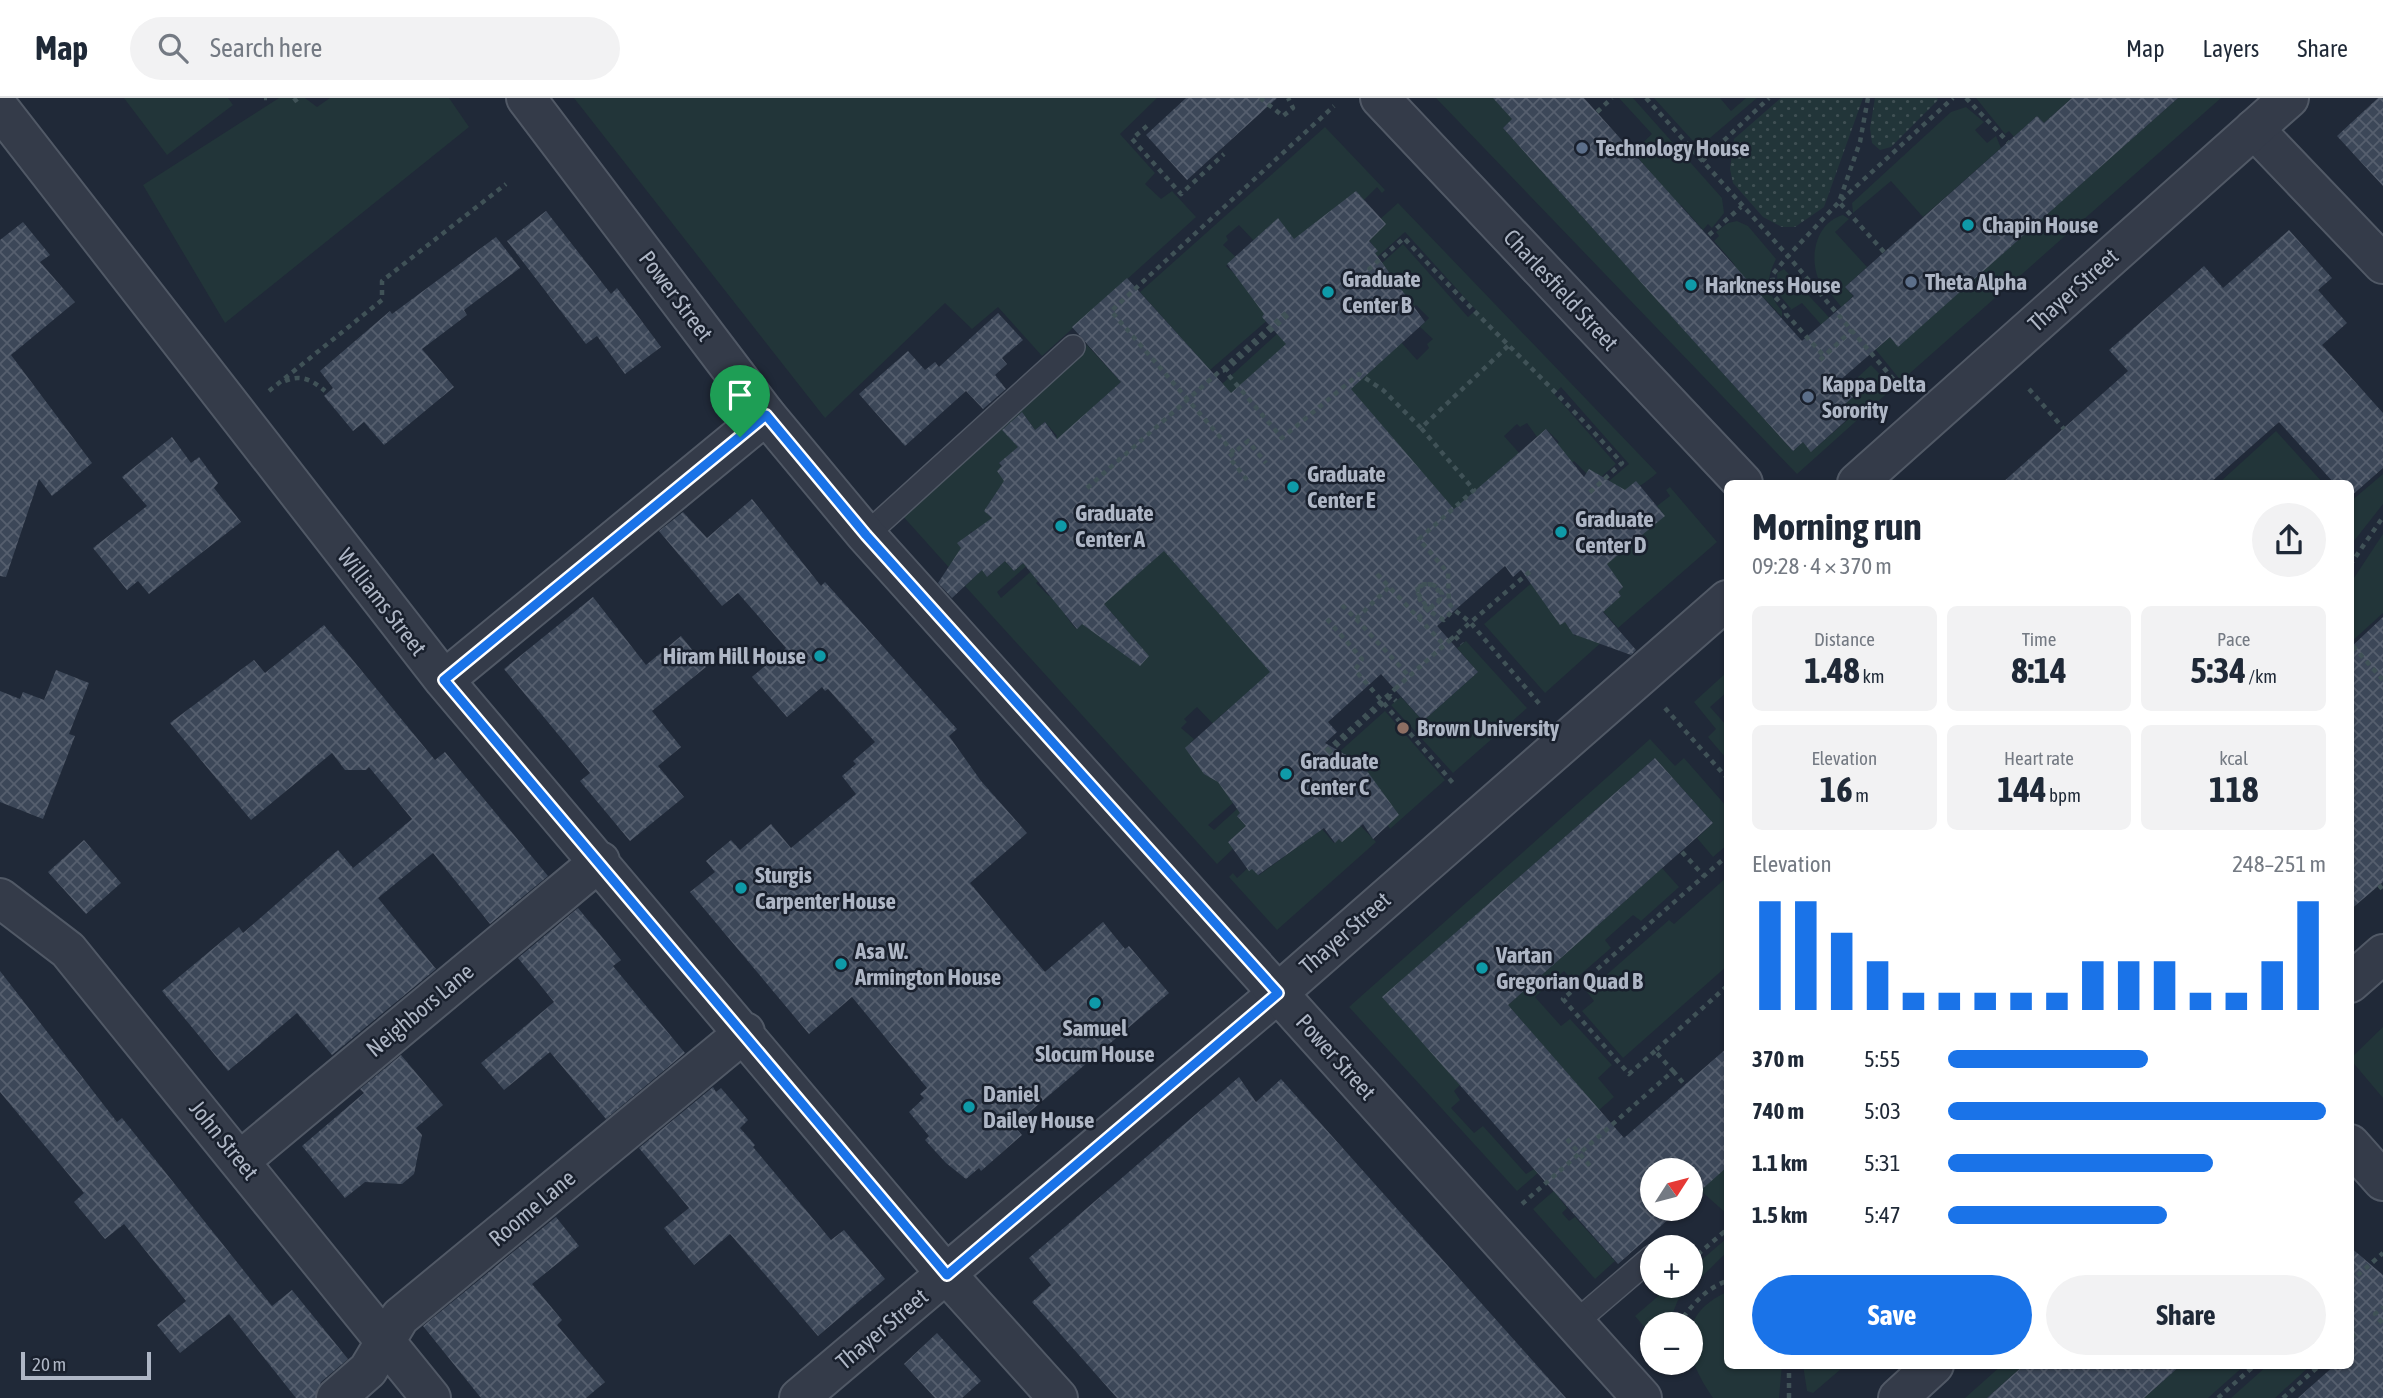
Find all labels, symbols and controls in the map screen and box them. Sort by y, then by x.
search box [130,17,620,80]
text: Map [35,29,88,67]
icon: search [154,29,192,67]
text: Search here [210,33,322,63]
text: Map [2126,35,2165,62]
text: Layers [2203,35,2259,62]
text: Share [2297,35,2348,62]
place label: Technology House [1596,135,1750,161]
marker: Technology House [1574,140,1590,156]
place label: Chapin House [1982,212,2099,238]
marker: Chapin House [1960,217,1976,233]
street label: Charlesfield Street [1498,224,1624,356]
street label: Thayer Street [2023,243,2123,337]
street label: Power Street [634,246,718,346]
place label: Graduate Center B [1342,266,1421,318]
place label: Theta Alpha [1925,269,2027,295]
place label: Harkness House [1705,272,1841,298]
marker: Theta Alpha [1903,274,1919,290]
marker: Harkness House [1683,277,1699,293]
marker: Graduate Center B [1320,284,1336,300]
pin [710,365,770,437]
place label: Kappa Delta Sorority [1822,371,1926,423]
icon: arrive [721,376,759,414]
marker: Kappa Delta Sorority [1800,389,1816,405]
place label: Graduate Center E [1307,461,1386,513]
marker: Graduate Center E [1285,479,1301,495]
place label: Graduate Center A [1075,500,1154,552]
button: share [2252,503,2326,577]
text: Morning run [1752,505,1922,548]
place label: Graduate Center D [1575,506,1654,558]
marker: Graduate Center A [1053,518,1069,534]
marker: Graduate Center D [1553,524,1569,540]
street label: Williams Street [332,543,432,661]
text: 09:28 · 4 × 370 m [1752,553,1892,579]
text: Distance [1814,628,1875,650]
text: Time [2022,628,2056,650]
text: Pace [2217,628,2250,650]
place label: Hiram Hill House [663,643,806,669]
marker: Hiram Hill House [812,648,828,664]
text: 1.48 [1804,650,1860,690]
text: 8:14 [2011,650,2067,690]
text: 5:34 [2190,650,2246,690]
text: km [1860,665,1884,687]
text: /km [2246,665,2277,687]
place label: Brown University [1417,715,1560,741]
marker: Brown University [1395,720,1411,736]
text: Elevation [1811,747,1877,769]
text: Heart rate [2004,747,2074,769]
text: kcal [2219,747,2248,769]
place label: Graduate Center C [1300,748,1379,800]
marker: Graduate Center C [1278,766,1294,782]
text: 16 [1820,769,1853,809]
text: 144 [1997,769,2047,809]
text: 118 [2209,769,2258,809]
text: m [1853,784,1869,806]
text: bpm [2047,784,2081,806]
text: Elevation [1752,851,1832,877]
text: 248–251 m [2232,851,2326,877]
place label: Sturgis Carpenter House [755,862,896,914]
marker: Sturgis Carpenter House [733,880,749,896]
street label: Thayer Street [1294,887,1396,979]
place label: Asa W. Armington House [854,938,1001,990]
place label: Vartan Gregorian Quad B [1495,942,1643,994]
marker: Asa W. Armington House [833,956,849,972]
street label: Neighbors Lane [361,958,479,1062]
marker: Vartan Gregorian Quad B [1474,960,1490,976]
marker: Samuel Slocum House [1087,995,1103,1011]
street label: Power Street [1291,1009,1381,1105]
place label: Samuel Slocum House [1035,1015,1155,1067]
text: 370 m [1752,1046,1804,1072]
text: 5:55 [1864,1046,1901,1072]
place label: Daniel Dailey House [983,1081,1094,1133]
street label: John Street [184,1095,264,1185]
text: 740 m [1752,1098,1804,1124]
text: 5:03 [1864,1098,1901,1124]
marker: Daniel Dailey House [961,1099,977,1115]
text: 1.1 km [1752,1150,1808,1176]
text: 5:31 [1864,1150,1901,1176]
north arrow [1640,1158,1703,1222]
map controls [1640,1158,1703,1375]
street label: Roome Lane [484,1164,580,1252]
text: 1.5 km [1752,1202,1808,1228]
text: 5:47 [1864,1202,1901,1228]
button: + [1640,1235,1703,1298]
button: Save [1752,1275,2032,1355]
button: Share [2046,1275,2326,1355]
street label: Thayer Street [831,1283,933,1375]
button: − [1640,1312,1703,1375]
scale bar [21,1349,150,1381]
text: 20 m [32,1353,66,1375]

